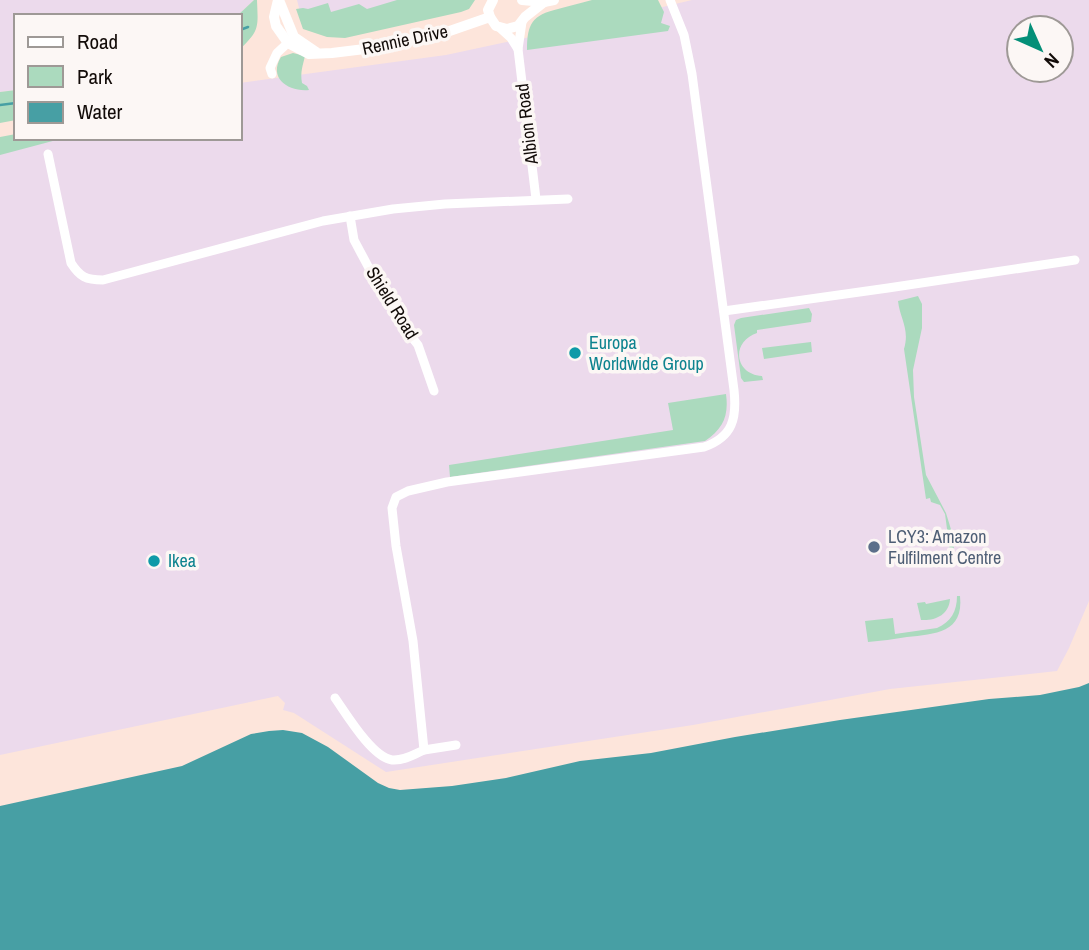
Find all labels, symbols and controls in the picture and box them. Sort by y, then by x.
legend [14,14,242,140]
north arrow [1005,14,1075,84]
street label: Rennie Drive [360,18,450,61]
text: Road [77,27,118,56]
text: N [1039,48,1065,74]
text: Park [77,62,113,91]
street label: Albion Road [509,82,544,167]
text: Water [77,97,123,126]
street label: Shield Road [360,262,425,344]
place label: Europa Worldwide Group [589,330,704,376]
marker: Europa Worldwide Group [567,345,583,361]
place label: LCY3: Amazon Fulfilment Centre [888,524,1001,570]
marker: LCY3: Amazon Fulfilment Centre [866,539,882,555]
place label: Ikea [168,548,196,573]
marker: Ikea [146,553,162,569]

